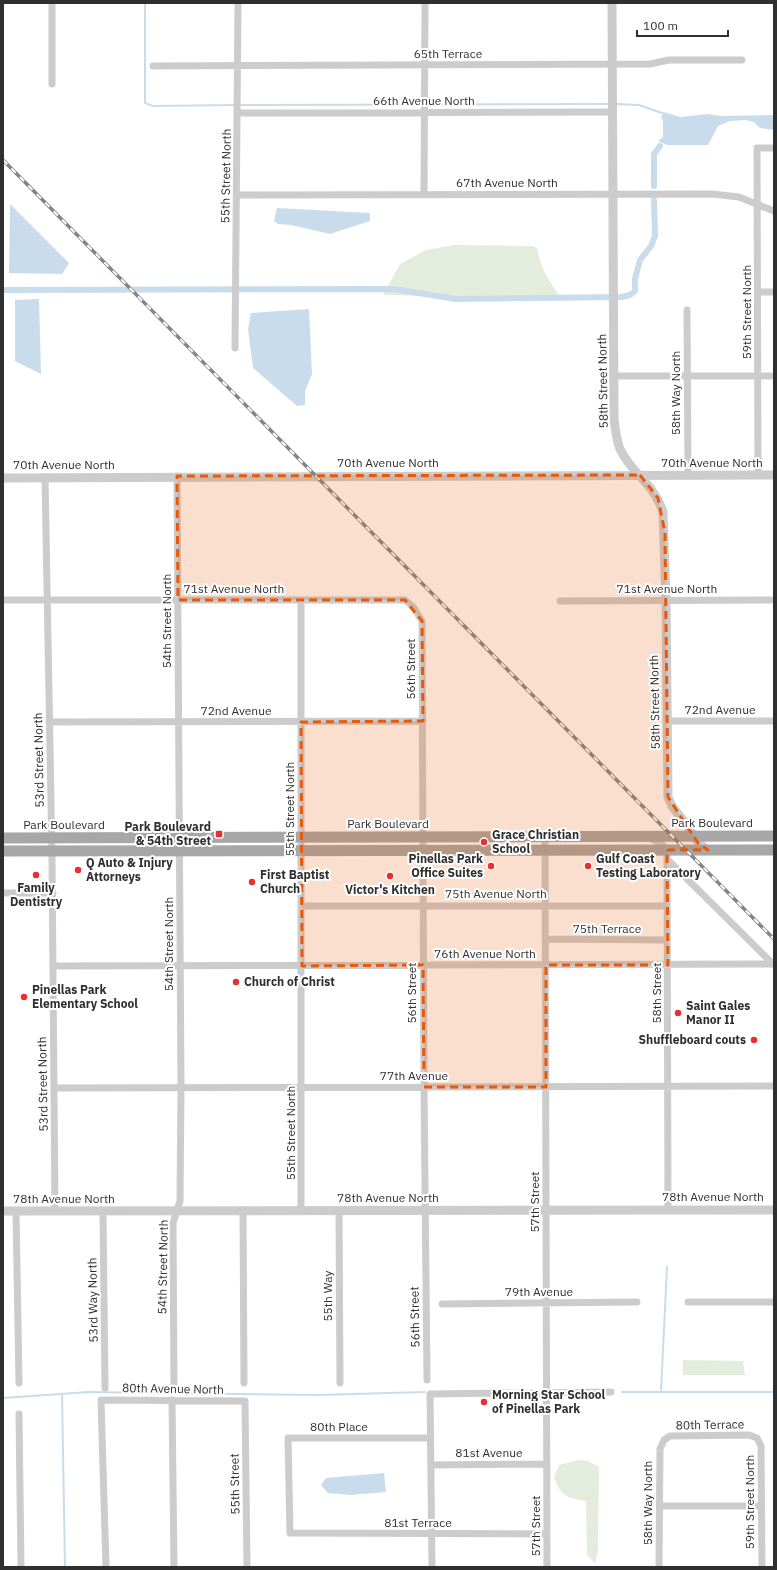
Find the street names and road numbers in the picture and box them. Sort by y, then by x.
street label: 65th Terrace [414,46,483,61]
street label: 66th Avenue North [373,93,475,108]
street label: 55th Street North [217,129,234,223]
street label: 67th Avenue North [456,175,558,190]
street label: 59th Street North [739,265,754,359]
street label: 58th Street North [594,334,611,428]
street label: 58th Way North [668,351,683,435]
street label: 70th Avenue North [337,455,439,470]
street label: 70th Avenue North [661,455,763,470]
street label: 70th Avenue North [13,457,115,472]
street label: 54th Street North [159,574,174,668]
street label: 71st Avenue North [184,581,284,596]
street label: 71st Avenue North [617,581,717,596]
street label: 56th Street [403,638,418,700]
street label: 58th Street North [646,655,663,749]
street label: 72nd Avenue [684,702,756,717]
street label: 72nd Avenue [200,703,272,718]
street label: 53rd Street North [30,712,47,808]
street label: 55th Street North [282,762,297,856]
street label: Park Boulevard [671,815,753,830]
street label: Park Boulevard [347,816,429,831]
street label: Park Boulevard [23,817,105,832]
street label: 75th Avenue North [445,886,547,901]
street label: 54th Street North [161,897,176,991]
street label: 75th Terrace [573,921,642,936]
street label: 76th Avenue North [434,946,536,961]
street label: 56th Street [404,962,419,1024]
street label: 58th Street [649,962,664,1024]
street label: 53rd Street North [34,1036,51,1132]
street label: 77th Avenue [380,1068,449,1083]
street label: 55th Street North [283,1086,298,1180]
street label: 57th Street [527,1171,542,1233]
street label: 78th Avenue North [662,1189,764,1204]
street label: 78th Avenue North [337,1190,439,1205]
street label: 78th Avenue North [13,1191,115,1206]
street label: 54th Street North [154,1220,171,1314]
street label: 53rd Way North [84,1257,101,1343]
street label: 55th Way [320,1270,335,1322]
street label: 79th Avenue [505,1284,574,1299]
street label: 56th Street [406,1286,423,1348]
street label: 80th Avenue North [122,1380,224,1397]
street label: 80th Terrace [676,1416,745,1433]
street label: 80th Place [310,1419,368,1434]
street label: 81st Avenue [455,1445,523,1460]
street label: 55th Street [226,1453,243,1515]
street label: 59th Street North [742,1455,757,1549]
street label: 58th Way North [640,1461,655,1545]
street label: 57th Street [528,1495,543,1557]
street label: 81st Terrace [384,1515,452,1530]

